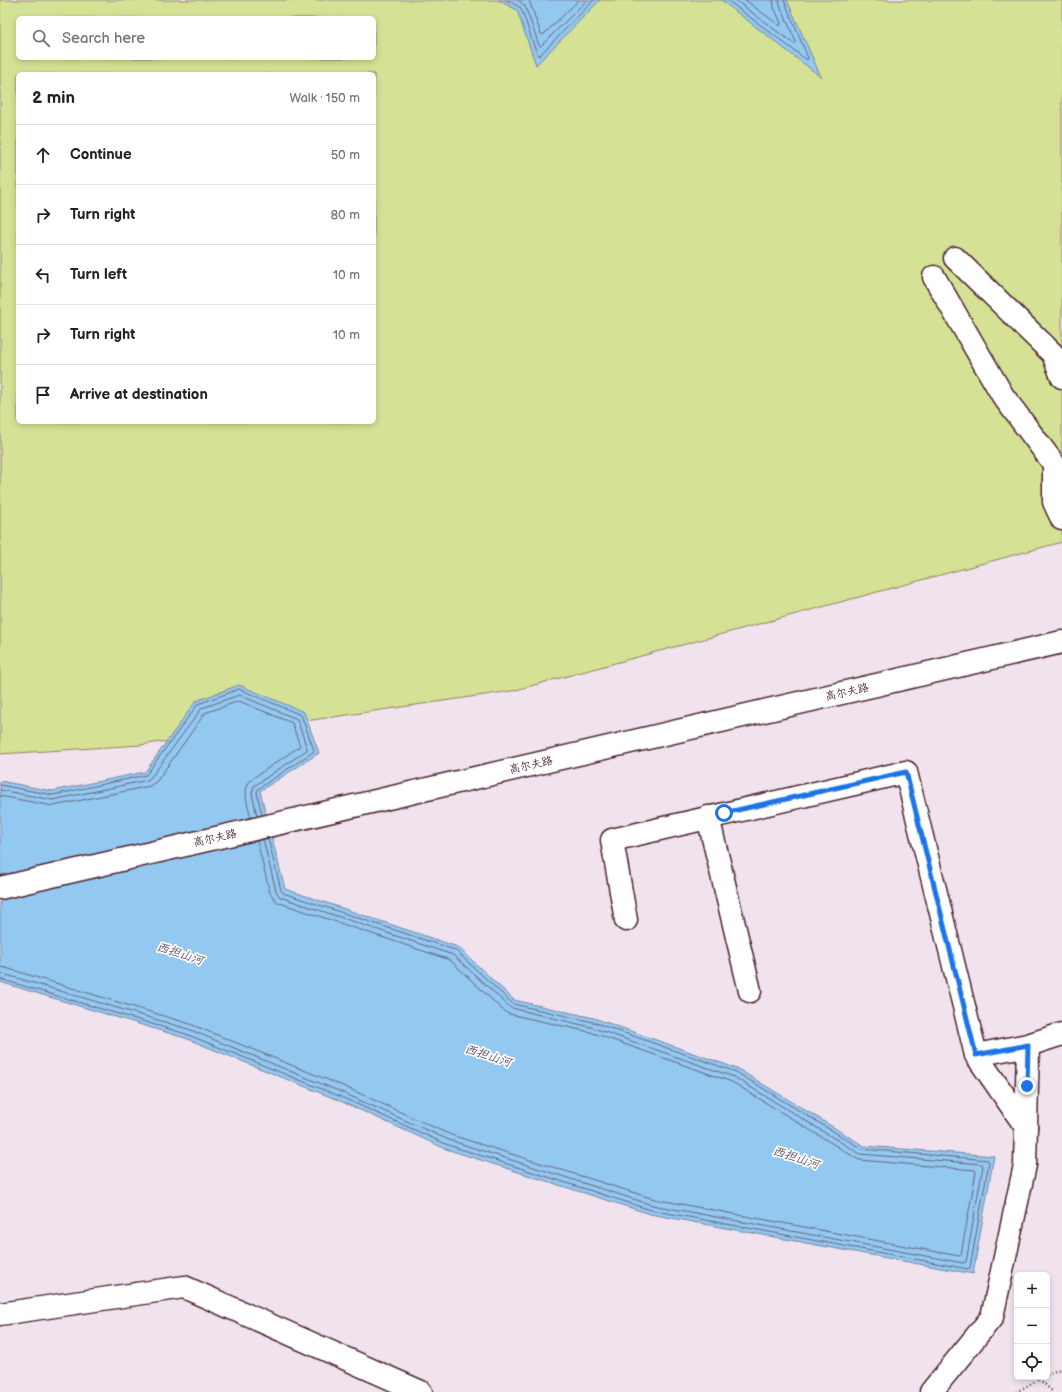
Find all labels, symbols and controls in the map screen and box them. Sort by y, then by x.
search box [16,16,376,60]
icon: search [30,27,52,49]
text: Search here [62,29,145,48]
text: 2 min [32,88,75,108]
text: Walk · 150 m [289,90,360,106]
icon: ahead [32,144,54,166]
text: Continue [70,145,132,164]
text: 50 m [331,147,360,163]
icon: right [32,204,54,226]
text: Turn right [70,205,135,224]
text: 80 m [331,207,360,223]
icon: left [32,264,54,286]
text: Turn left [70,265,127,284]
text: 10 m [333,267,360,283]
icon: right [32,324,54,346]
text: Turn right [70,325,135,344]
text: 10 m [333,327,360,343]
icon: arrive [32,384,54,406]
text: Arrive at destination [70,385,208,404]
street label: 高尔夫路 [824,681,870,703]
street label: 高尔夫路 [508,754,554,776]
route start [715,804,733,822]
street label: 高尔夫路 [192,827,238,849]
water label: 西担山河 [155,939,207,969]
water label: 西担山河 [463,1041,515,1071]
route end [1018,1077,1036,1095]
water label: 西担山河 [771,1143,823,1173]
map controls [1014,1272,1050,1380]
button: + [1014,1272,1050,1308]
button: − [1014,1308,1050,1344]
button: locate [1014,1344,1050,1380]

